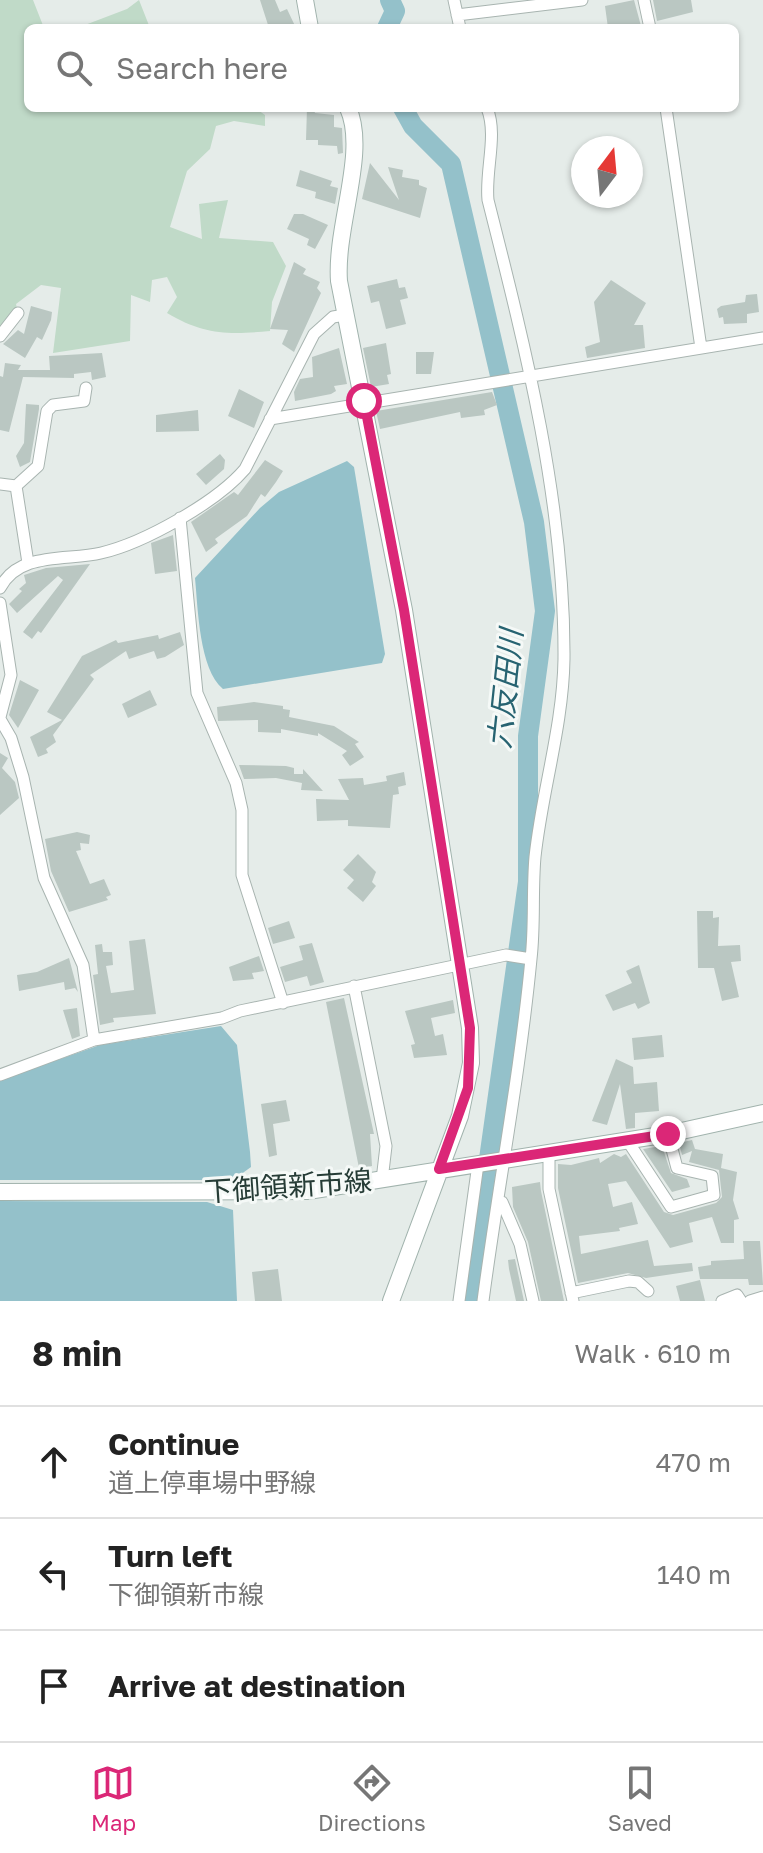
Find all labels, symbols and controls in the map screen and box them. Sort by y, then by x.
search box [24,24,739,112]
icon: search [52,46,96,90]
text: Search here [116,50,288,86]
north arrow [571,136,643,208]
route start [346,383,382,419]
water label: 六反田川 [481,624,529,750]
route end [650,1116,686,1152]
street label: 下御領新市線 [203,1163,373,1208]
text: 8 min [32,1333,122,1373]
text: Walk · 610 m [575,1338,731,1369]
text: Continue [108,1426,239,1462]
icon: ahead [32,1440,76,1484]
text: 470 m [656,1447,731,1478]
text: 道上停車場中野線 [108,1467,316,1498]
text: Turn left [108,1538,233,1574]
icon: left [32,1552,76,1596]
text: 140 m [657,1559,731,1590]
text: 下御領新市線 [108,1579,264,1610]
icon: arrive [32,1664,76,1708]
text: Arrive at destination [108,1668,405,1704]
tab: Map [91,1761,136,1836]
tab: Directions [318,1761,426,1836]
tab: Saved [608,1761,672,1836]

